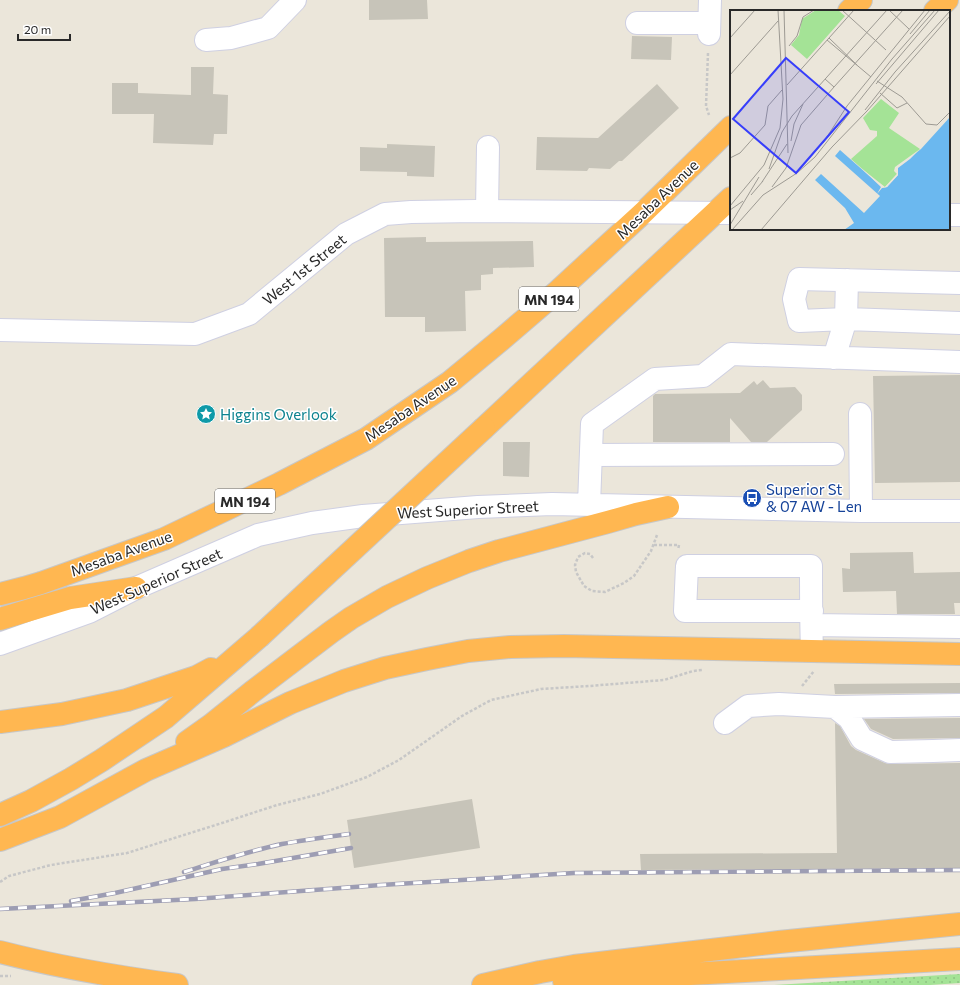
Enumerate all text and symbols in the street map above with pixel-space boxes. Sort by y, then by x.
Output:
inset map [730,10,950,230]
scale bar [18,16,70,42]
text: 20 m [24,22,51,36]
street label: Mesaba Avenue [612,155,702,242]
street label: West 1st Street [258,230,350,308]
road number: MN 194 [519,287,579,311]
street label: Mesaba Avenue [361,371,459,445]
place icon: Higgins Overlook [195,403,217,425]
place label: Higgins Overlook [220,405,337,423]
place label: Superior St & 07 AW - Len [766,480,862,515]
bus stop icon: Superior St & 07 AW - Len [741,487,763,509]
road number: MN 194 [215,489,275,513]
street label: West Superior Street [397,496,539,522]
street label: Mesaba Avenue [68,526,174,580]
street label: West Superior Street [87,544,225,618]

